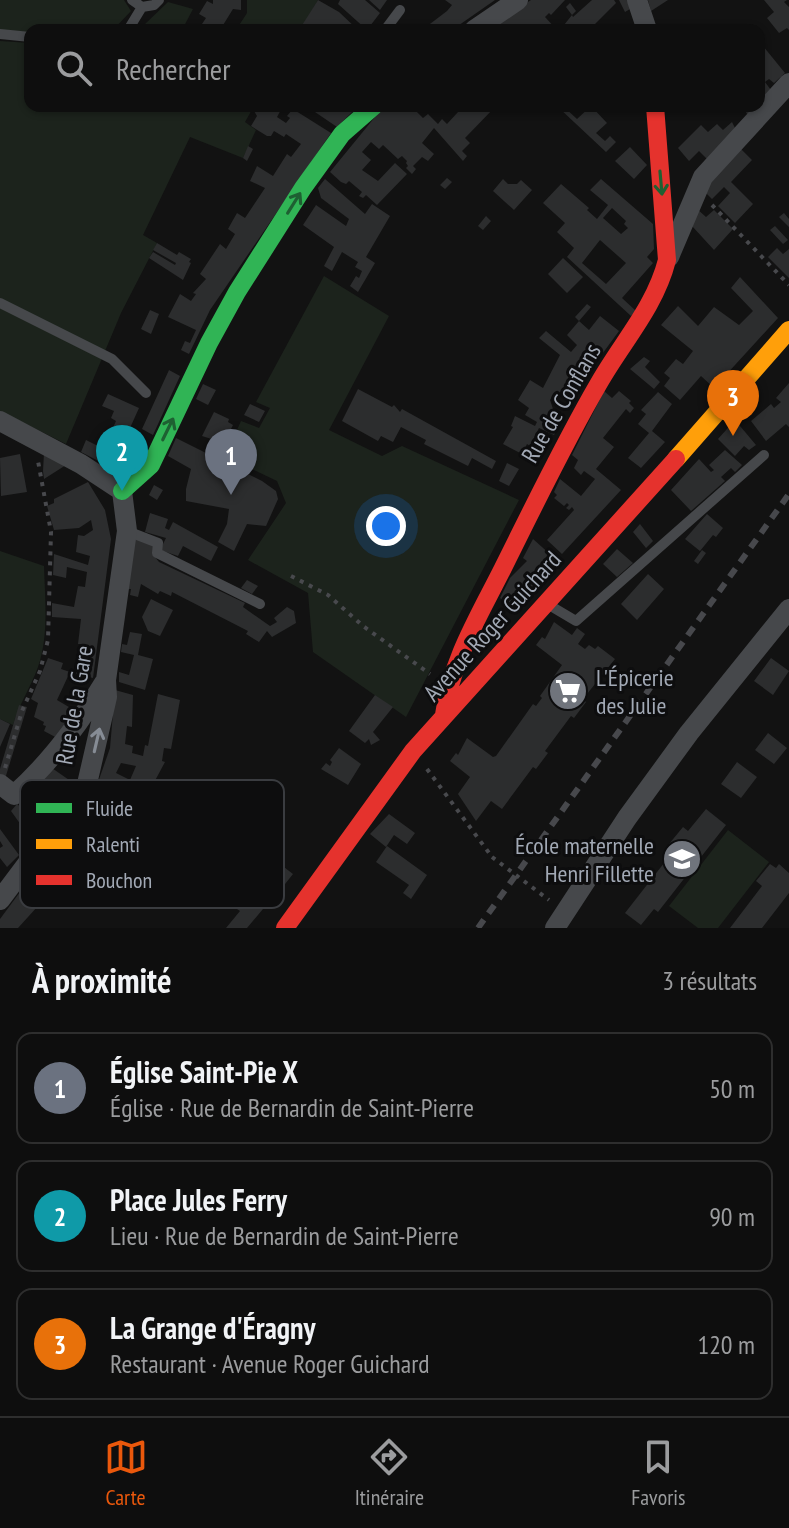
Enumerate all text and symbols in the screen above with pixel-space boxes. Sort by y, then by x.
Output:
search box [24,24,765,112]
icon: search [52,46,96,90]
text: Rechercher [116,49,230,88]
one-way arrow [654,169,669,196]
one-way arrow [286,192,302,215]
street label: Rue de Conflans [514,338,608,468]
pin: 3 [707,370,759,436]
one-way arrow [161,418,176,442]
pin: 2 [96,425,148,491]
pin: 1 [205,429,257,495]
your location [366,506,406,546]
street label: Avenue Roger Guichard [416,544,568,708]
street label: Rue de la Gare [48,643,100,767]
place label: L'Épicerie des Julie [596,662,674,721]
supermarket icon: L'Épicerie des Julie [547,670,589,712]
one-way arrow [90,728,105,753]
legend [20,780,284,908]
text: Fluide [86,794,133,822]
text: Ralenti [86,830,140,858]
place label: École maternelle Henri Fillette [515,830,654,889]
school or university icon: École maternelle Henri Fillette [661,838,703,880]
text: Bouchon [86,866,152,894]
text: À proximité [32,958,172,1002]
text: 3 résultats [662,964,757,997]
text: Église Saint-Pie X [110,1052,298,1091]
text: 1 [54,1072,66,1105]
text: 50 m [709,1072,755,1105]
text: Église · Rue de Bernardin de Saint-Pierre [110,1091,474,1124]
text: Place Jules Ferry [110,1180,287,1219]
text: 2 [54,1200,66,1233]
text: 90 m [709,1200,755,1233]
text: Lieu · Rue de Bernardin de Saint-Pierre [110,1219,459,1252]
text: La Grange d'Éragny [110,1308,316,1347]
text: 3 [54,1328,66,1361]
text: 120 m [697,1328,755,1361]
text: Restaurant · Avenue Roger Guichard [110,1347,430,1380]
tab: Carte [104,1435,148,1511]
tab: Itinéraire [355,1435,424,1511]
tab: Favoris [631,1435,685,1511]

